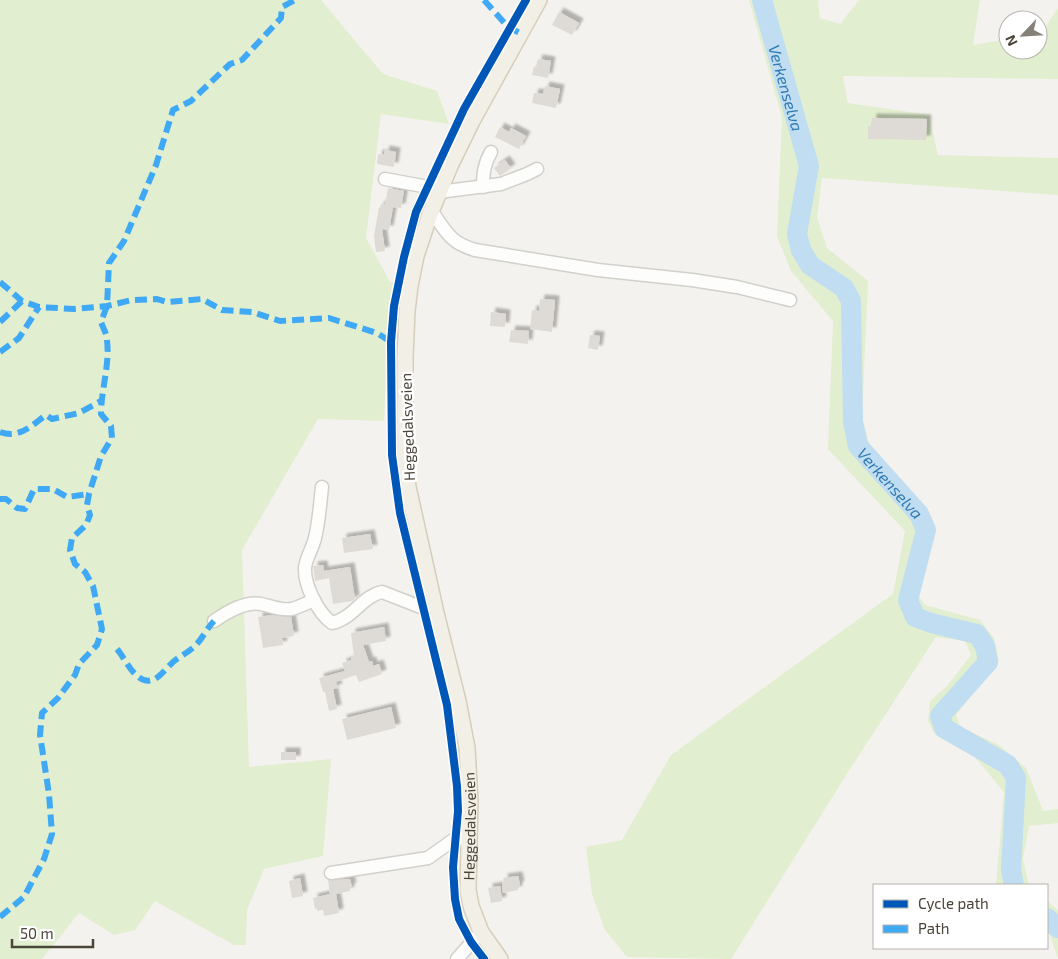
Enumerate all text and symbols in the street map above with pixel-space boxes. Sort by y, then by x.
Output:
north arrow [998,10,1048,60]
text: N [1001,33,1021,49]
water label: Verkenselva [766,42,808,133]
street label: Heggedalsveien [396,373,418,481]
water label: Verkenselva [854,443,928,522]
street label: Heggedalsveien [459,772,479,880]
legend [873,884,1048,949]
text: Cycle path [918,894,989,912]
scale bar [12,916,94,948]
text: Path [918,919,949,937]
text: 50 m [20,924,54,942]

